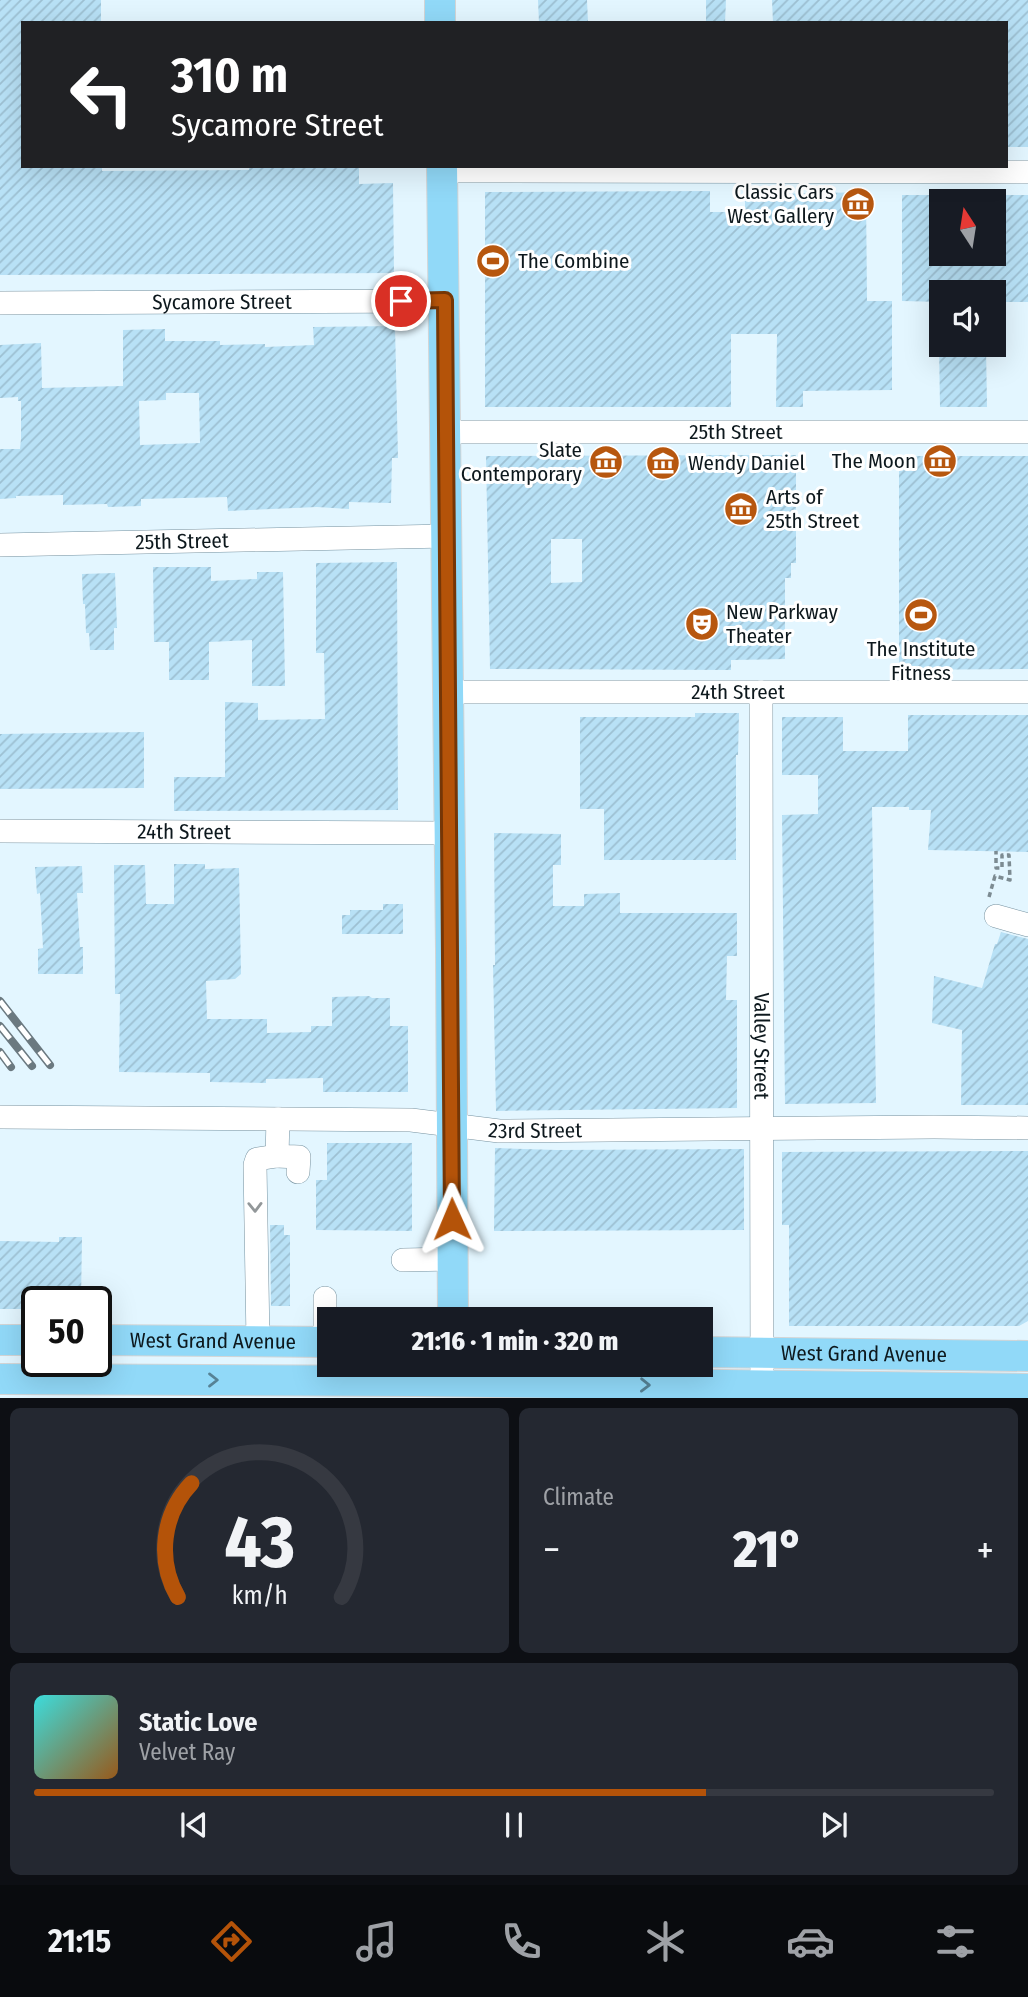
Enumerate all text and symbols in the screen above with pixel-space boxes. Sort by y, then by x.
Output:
text: 310 m [171,46,288,105]
icon: left [56,49,147,140]
text: Sycamore Street [171,106,383,144]
place label: Classic Cars West Gallery [727,179,835,229]
museum icon: Classic Cars West Gallery [839,185,877,223]
north arrow [929,189,1006,266]
map controls [929,189,1006,357]
sports icon: The Combine [474,242,512,280]
place label: The Combine [518,248,629,274]
pin [371,271,431,331]
button: sound [929,280,1006,357]
icon: arrive [382,282,420,320]
street label: Sycamore Street [152,289,292,315]
street label: 25th Street [689,419,783,445]
place label: Slate Contemporary [461,437,583,487]
museum icon: The Moon [921,442,959,480]
museum icon: Slate Contemporary [587,443,625,481]
museum icon: Wendy Daniel [644,444,682,482]
place label: The Moon [832,448,916,474]
place label: Wendy Daniel [688,450,806,476]
place label: Arts of 25th Street [766,484,859,534]
museum icon: Arts of 25th Street [722,490,760,528]
street label: 25th Street [135,527,229,555]
sports icon: The Institute Fitness [902,596,940,634]
place label: New Parkway Theater [726,599,839,649]
theatre icon: New Parkway Theater [683,605,721,643]
place label: The Institute Fitness [867,636,975,686]
street label: 24th Street [691,679,785,705]
street label: 24th Street [137,819,231,845]
street label: Valley Street [748,992,775,1100]
street label: 23rd Street [487,1117,582,1144]
position arrow [415,1182,489,1256]
one-way arrow [248,1201,263,1212]
speed limit sign: 50 [21,1286,112,1377]
text: 21:16 · 1 min · 320 m [412,1326,618,1357]
street label: West Grand Avenue [130,1327,296,1355]
street label: West Grand Avenue [781,1340,947,1368]
one-way arrow [208,1372,219,1388]
one-way arrow [640,1377,650,1393]
text: Climate [543,1483,614,1511]
text: 43 [224,1499,295,1586]
text: 21° [733,1518,804,1581]
text: − [543,1527,560,1573]
text: + [977,1527,994,1573]
text: km/h [232,1580,287,1610]
text: Static Love [139,1707,257,1738]
text: Velvet Ray [139,1738,235,1766]
icon: previous [175,1806,213,1844]
icon: pause [495,1806,533,1844]
icon: next [815,1806,853,1844]
icon: directions [207,1917,256,1966]
icon: music [352,1917,401,1966]
icon: phone [497,1917,546,1966]
icon: climate [641,1917,690,1966]
icon: car [786,1917,835,1966]
icon: filters [931,1917,980,1966]
text: 21:15 [48,1922,111,1960]

